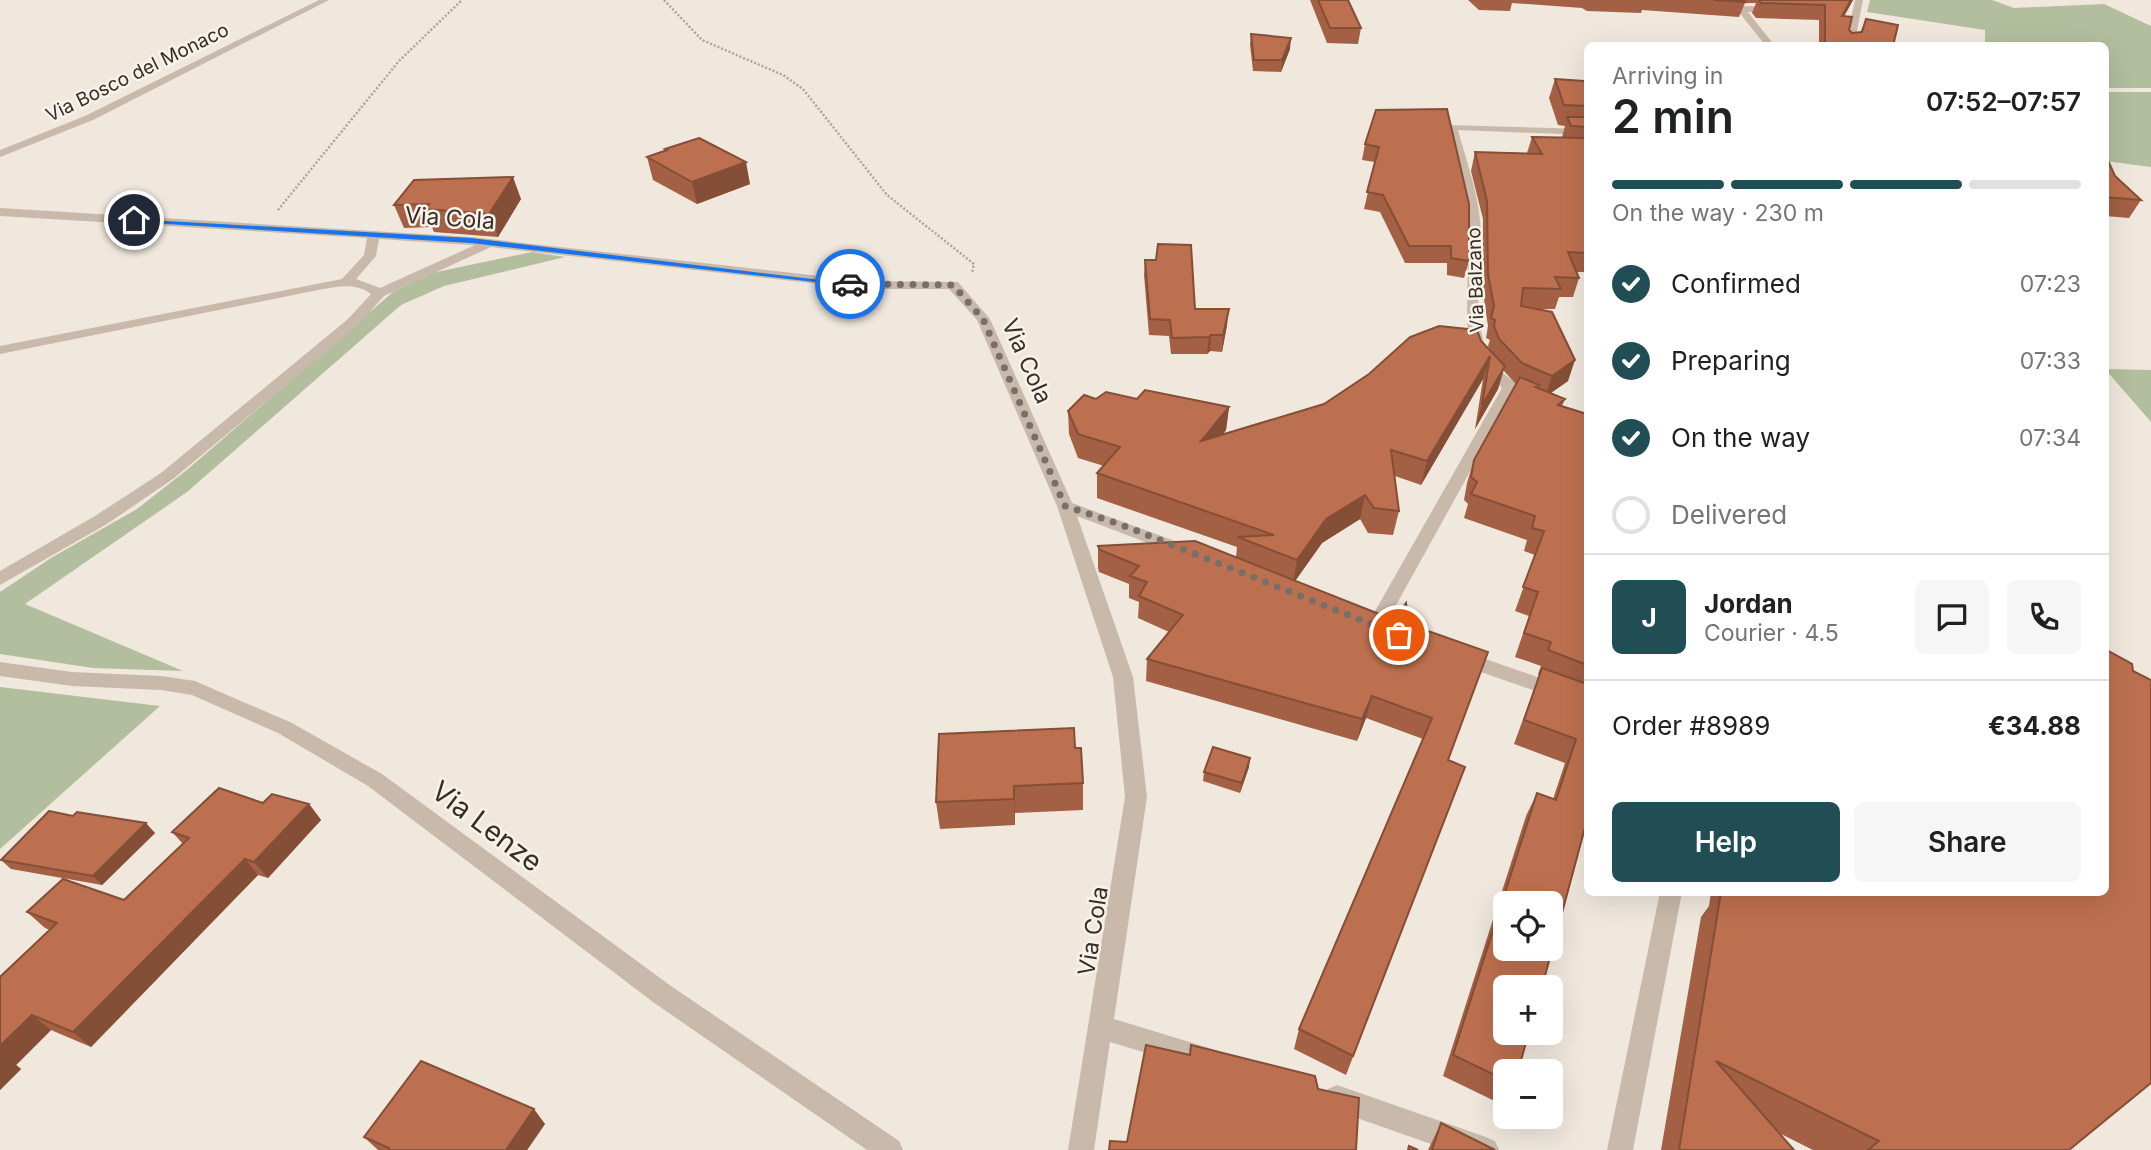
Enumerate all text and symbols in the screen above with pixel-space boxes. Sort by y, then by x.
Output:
street label: Via Bosco del Monaco [42,18,232,127]
text: Arriving in [1612,62,1723,90]
text: 07:52–07:57 [1926,86,2081,117]
text: 2 min [1612,88,1734,144]
pin [104,190,164,250]
text: On the way · 230 m [1612,199,1824,227]
icon: home [115,201,153,239]
street label: Via Cola [404,201,496,235]
street label: Via Balzano [1462,227,1489,333]
courier [815,249,885,319]
icon: car [831,265,869,303]
icon: check [1612,265,1650,303]
text: Confirmed [1671,268,1801,299]
text: 07:23 [2020,270,2081,298]
street label: Via Cola [996,314,1058,408]
icon: check [1612,342,1650,380]
text: Preparing [1671,345,1791,376]
text: 07:33 [2020,347,2081,375]
icon: check [1612,419,1650,457]
text: On the way [1671,422,1810,453]
text: 07:34 [2019,424,2081,452]
text: Delivered [1671,499,1787,530]
button: chat [1915,580,1989,654]
button: phone [2007,580,2081,654]
text: Jordan [1704,588,1793,619]
text: J [1641,602,1657,633]
pin [1369,605,1429,665]
icon: bag [1380,616,1418,654]
text: Courier · 4.5 [1704,619,1839,647]
text: Order #8989 [1612,710,1770,741]
text: €34.88 [1988,710,2081,741]
street label: Via Lenze [425,773,549,879]
button: Help [1612,802,1840,882]
button: Share [1854,802,2081,882]
street label: Via Cola [1072,884,1114,978]
map controls [1493,891,1563,1129]
button: locate [1493,891,1563,961]
button: + [1493,975,1563,1045]
button: − [1493,1059,1563,1129]

